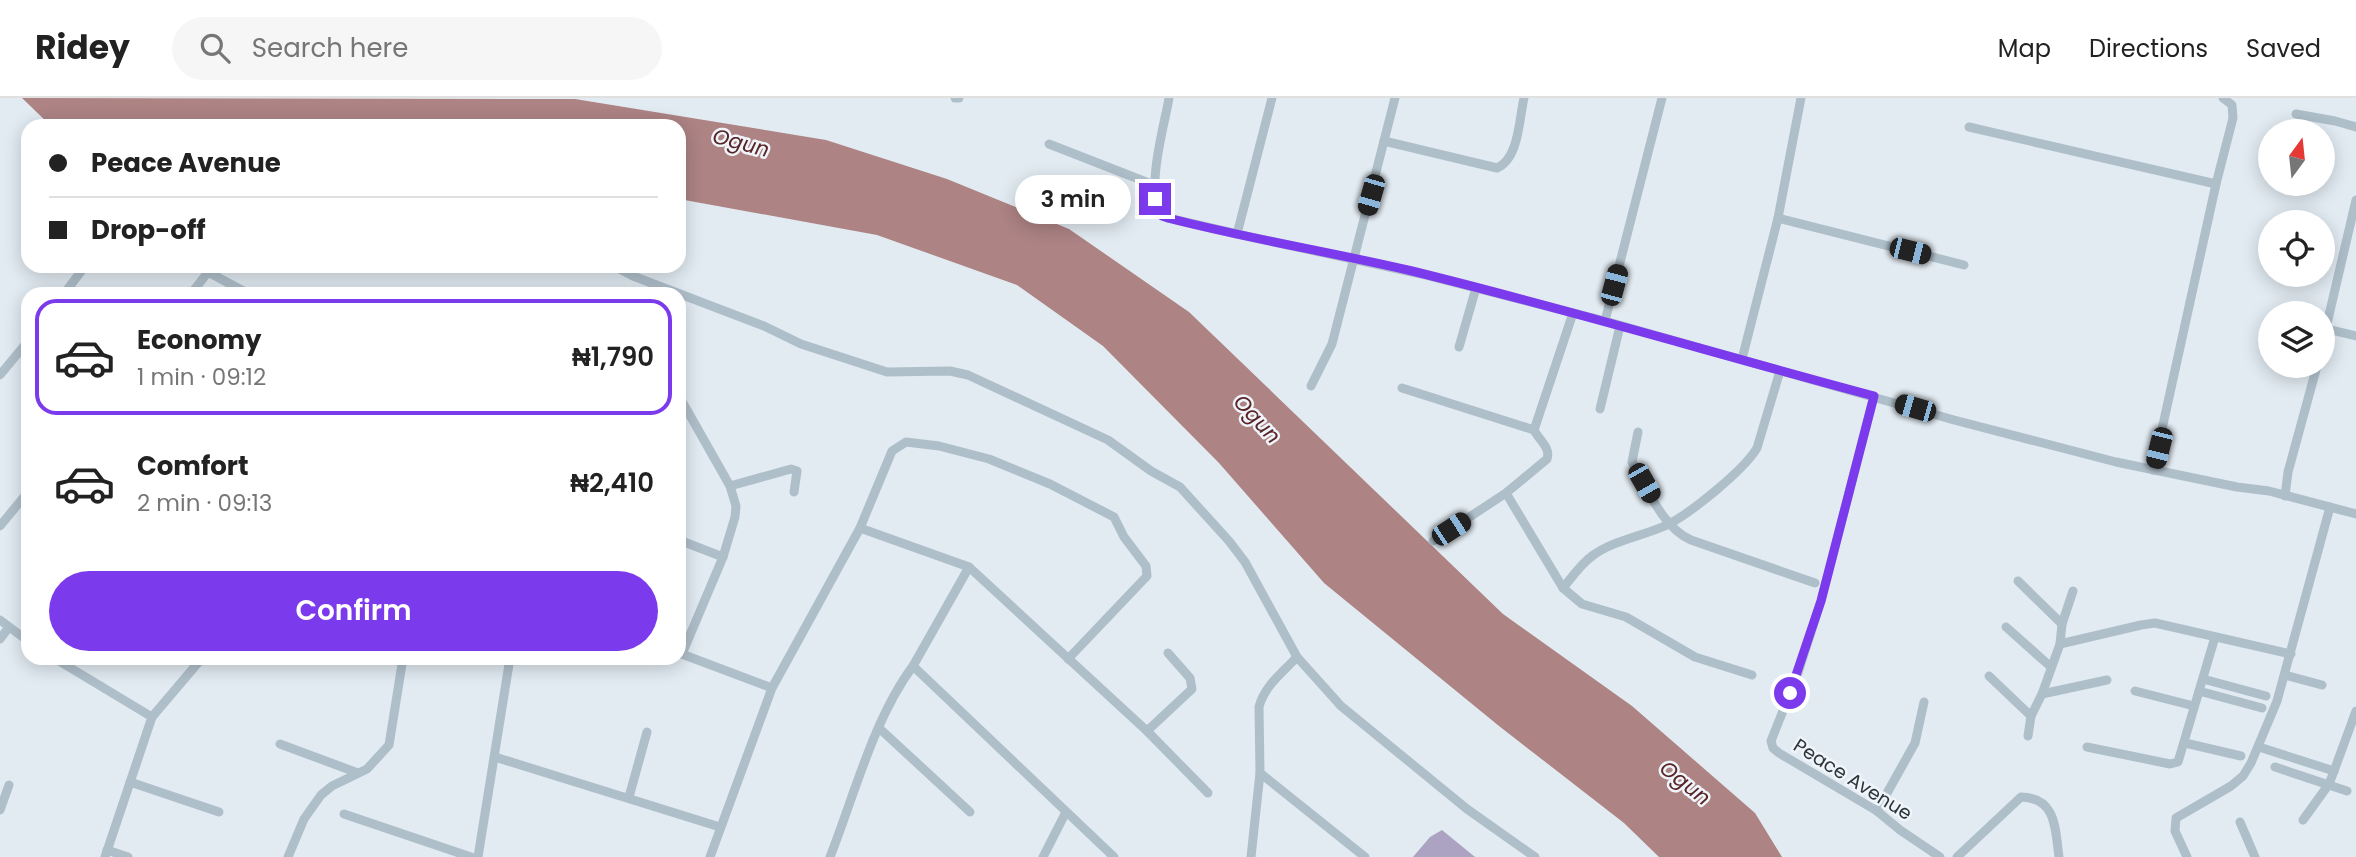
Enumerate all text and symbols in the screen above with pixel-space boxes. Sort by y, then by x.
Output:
search box [172,17,662,80]
text: Ridey [35,24,130,71]
icon: search [196,29,234,67]
text: Search here [252,30,408,66]
text: Map [1998,32,2051,65]
text: Directions [2089,32,2208,65]
text: Saved [2246,32,2321,65]
north arrow [2258,119,2334,196]
map controls [2258,119,2335,378]
water label: Ogun [710,121,773,164]
text: Peace Avenue [91,145,281,181]
car [1356,172,1387,218]
callout: 3 min [1015,174,1130,224]
text: 3 min [1041,183,1105,215]
route end [1139,183,1171,215]
button: locate [2258,210,2335,287]
text: Drop-off [91,212,206,248]
car [1888,236,1933,266]
car [1599,262,1630,308]
button: layers [2258,301,2335,378]
text: Economy [137,322,261,358]
icon: car [53,326,116,389]
text: ₦1,790 [572,339,654,375]
text: 1 min · 09:12 [137,361,266,393]
water label: Ogun [1227,388,1288,450]
car [1892,392,1939,424]
car [2144,425,2175,471]
text: Comfort [137,448,249,484]
icon: car [53,452,116,515]
car [1625,460,1664,506]
text: ₦2,410 [570,465,654,501]
text: 2 min · 09:13 [137,487,272,519]
car [1428,509,1475,549]
button: Confirm [49,571,658,651]
route start [1774,677,1806,709]
street label: Peace Avenue [1788,732,1917,827]
water label: Ogun [1654,753,1717,812]

